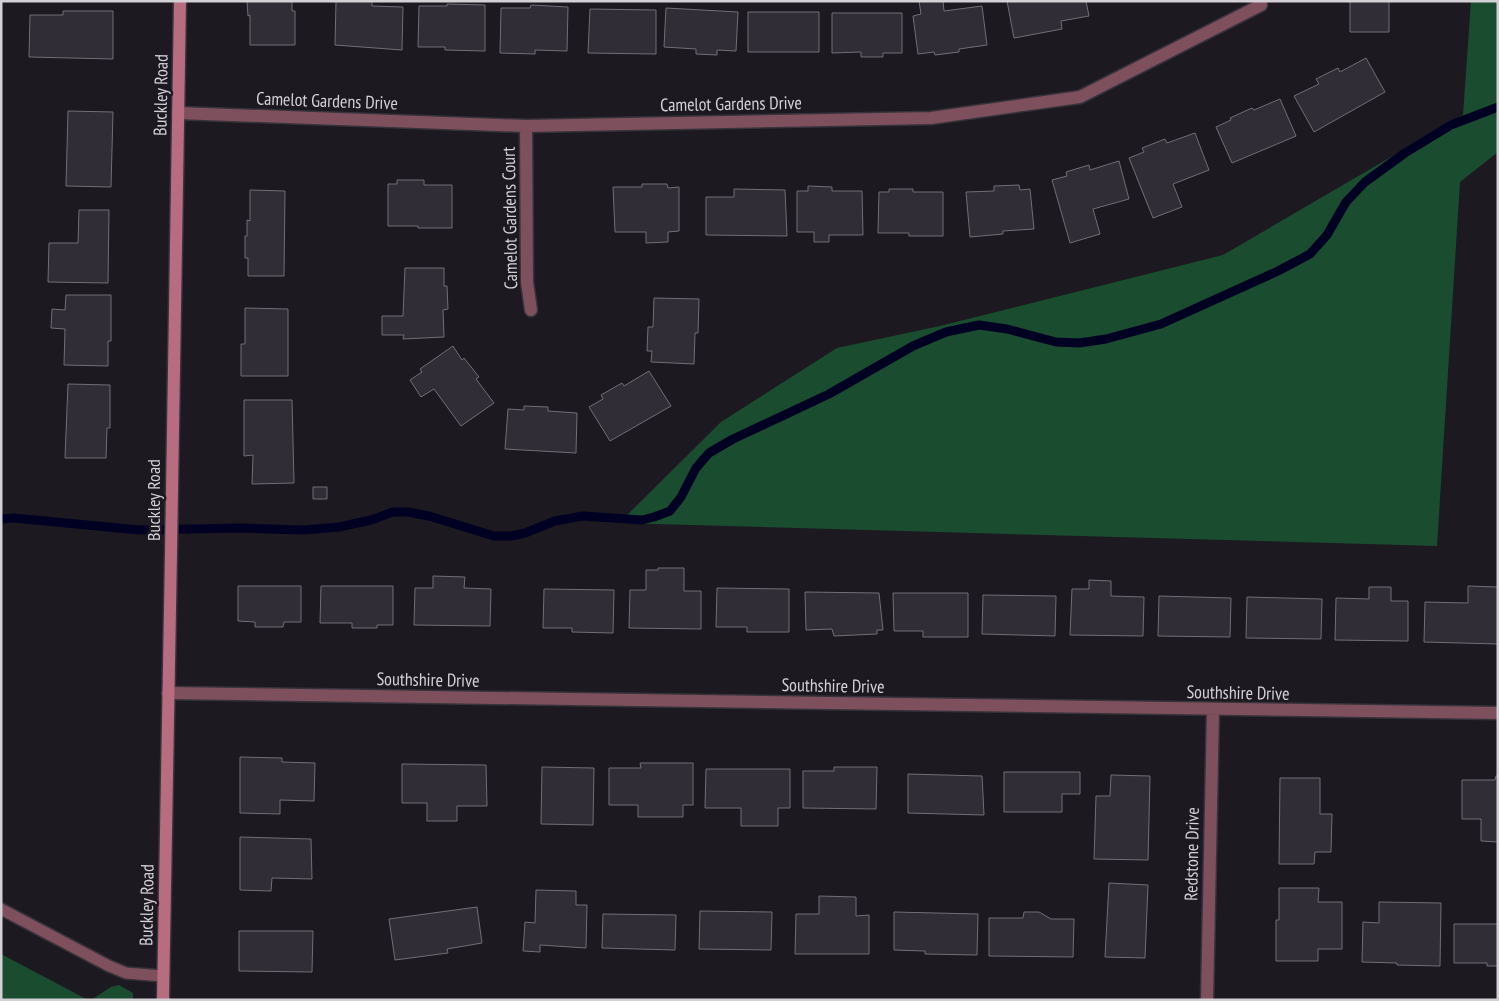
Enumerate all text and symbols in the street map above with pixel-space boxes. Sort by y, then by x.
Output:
street label: Buckley Road [148,54,173,136]
street label: Camelot Gardens Drive [256,87,398,114]
street label: Camelot Gardens Drive [660,91,802,116]
street label: Camelot Gardens Court [497,146,522,290]
street label: Buckley Road [142,459,165,541]
street label: Southshire Drive [376,667,480,692]
street label: Southshire Drive [781,673,885,698]
street label: Southshire Drive [1186,680,1290,705]
street label: Redstone Drive [1179,807,1204,901]
street label: Buckley Road [134,864,159,946]

